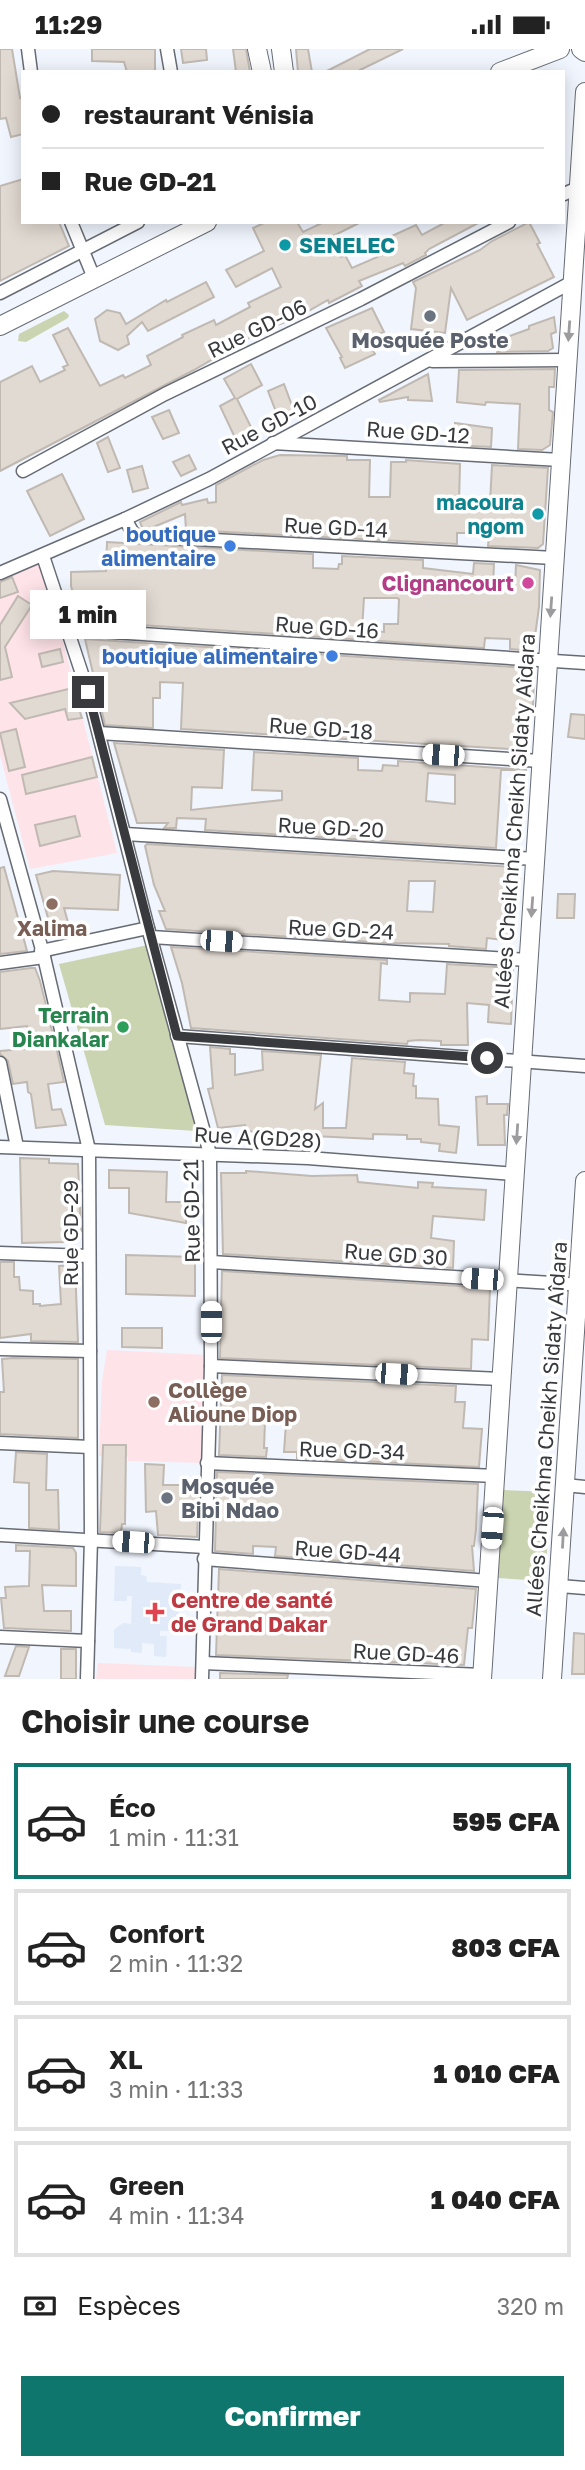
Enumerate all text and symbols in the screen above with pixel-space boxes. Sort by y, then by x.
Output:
text: 11:29 [35,9,102,40]
text: restaurant Vénisia [84,99,314,130]
text: Rue GD-21 [84,166,216,197]
place label: SENELEC [299,232,395,258]
marker: SENELEC [277,237,293,253]
street label: Rue GD-06 [203,293,311,363]
marker: Mosquée Poste [422,308,438,324]
one-way arrow [563,320,574,342]
place label: Mosquée Poste [351,327,509,353]
street label: Rue GD-10 [217,388,321,460]
street label: Rue GD-12 [365,415,471,449]
place label: macoura ngom [436,489,524,539]
marker: macoura ngom [530,506,546,522]
street label: Rue GD-14 [283,511,389,543]
place label: boutique alimentaire [101,521,216,571]
marker: boutique alimentaire [222,538,238,554]
place label: Clignancourt [382,570,514,596]
marker: Clignancourt [520,575,536,591]
callout: 1 min [30,591,146,639]
one-way arrow [545,596,556,618]
text: 1 min [59,600,117,628]
street label: Rue GD-16 [274,610,380,644]
street label: Allées Cheikhna Cheikh Sidaty Aîdara [488,632,540,1010]
place label: boutiqiue alimentaire [102,643,318,669]
marker: boutiqiue alimentaire [324,648,340,664]
route end [72,676,104,708]
street label: Rue GD-18 [268,711,374,745]
car [422,743,465,767]
street label: Rue GD-20 [277,811,385,843]
marker: Xalima [44,896,60,912]
one-way arrow [526,896,537,918]
street label: Rue GD-24 [287,913,395,945]
place label: Xalima [17,915,87,941]
car [200,929,243,953]
place label: Terrain Diankalar [12,1002,109,1052]
marker: Terrain Diankalar [115,1019,131,1035]
route start [471,1042,503,1074]
street label: Rue A(GD28) [193,1121,323,1153]
one-way arrow [511,1123,522,1145]
street label: Rue GD-21 [177,1159,205,1263]
street label: Rue GD-29 [57,1180,83,1286]
street label: Rue GD 30 [343,1237,449,1271]
street label: Allées Cheikhna Cheikh Sidaty Aîdara [520,1240,572,1618]
car [461,1267,504,1291]
car [201,1301,222,1343]
car [375,1362,418,1386]
place label: Collège Alioune Diop [168,1377,297,1427]
marker: Collège Alioune Diop [146,1394,162,1410]
street label: Rue GD-34 [298,1435,406,1465]
place label: Mosquée Bibi Ndao [181,1473,279,1523]
marker: Mosquée Bibi Ndao [159,1490,175,1506]
car [481,1506,504,1550]
one-way arrow [557,1526,568,1548]
car [112,1530,155,1554]
street label: Rue GD-44 [294,1534,402,1568]
place label: Centre de santé de Grand Dakar [171,1587,333,1637]
marker: Centre de santé de Grand Dakar [145,1602,165,1622]
street label: Rue GD-46 [352,1637,460,1669]
text: Choisir une course [21,1702,309,1740]
icon: car [25,1790,88,1853]
text: Éco [109,1792,156,1823]
text: 595 CFA [452,1806,560,1837]
text: 1 min · 11:31 [109,1823,239,1851]
icon: car [25,1916,88,1979]
text: Confort [109,1918,205,1949]
text: 803 CFA [451,1932,560,1963]
text: 2 min · 11:32 [109,1949,243,1977]
icon: car [25,2042,88,2105]
text: XL [109,2044,143,2075]
text: 1 010 CFA [434,2058,560,2089]
text: 3 min · 11:33 [109,2075,243,2103]
icon: car [25,2168,88,2231]
text: Green [109,2170,184,2201]
text: 1 040 CFA [431,2184,560,2215]
text: 4 min · 11:34 [109,2201,245,2229]
icon: cash [21,2287,59,2325]
text: Espèces [77,2290,181,2321]
text: 320 m [497,2292,564,2320]
button: Confirmer [21,2376,564,2456]

